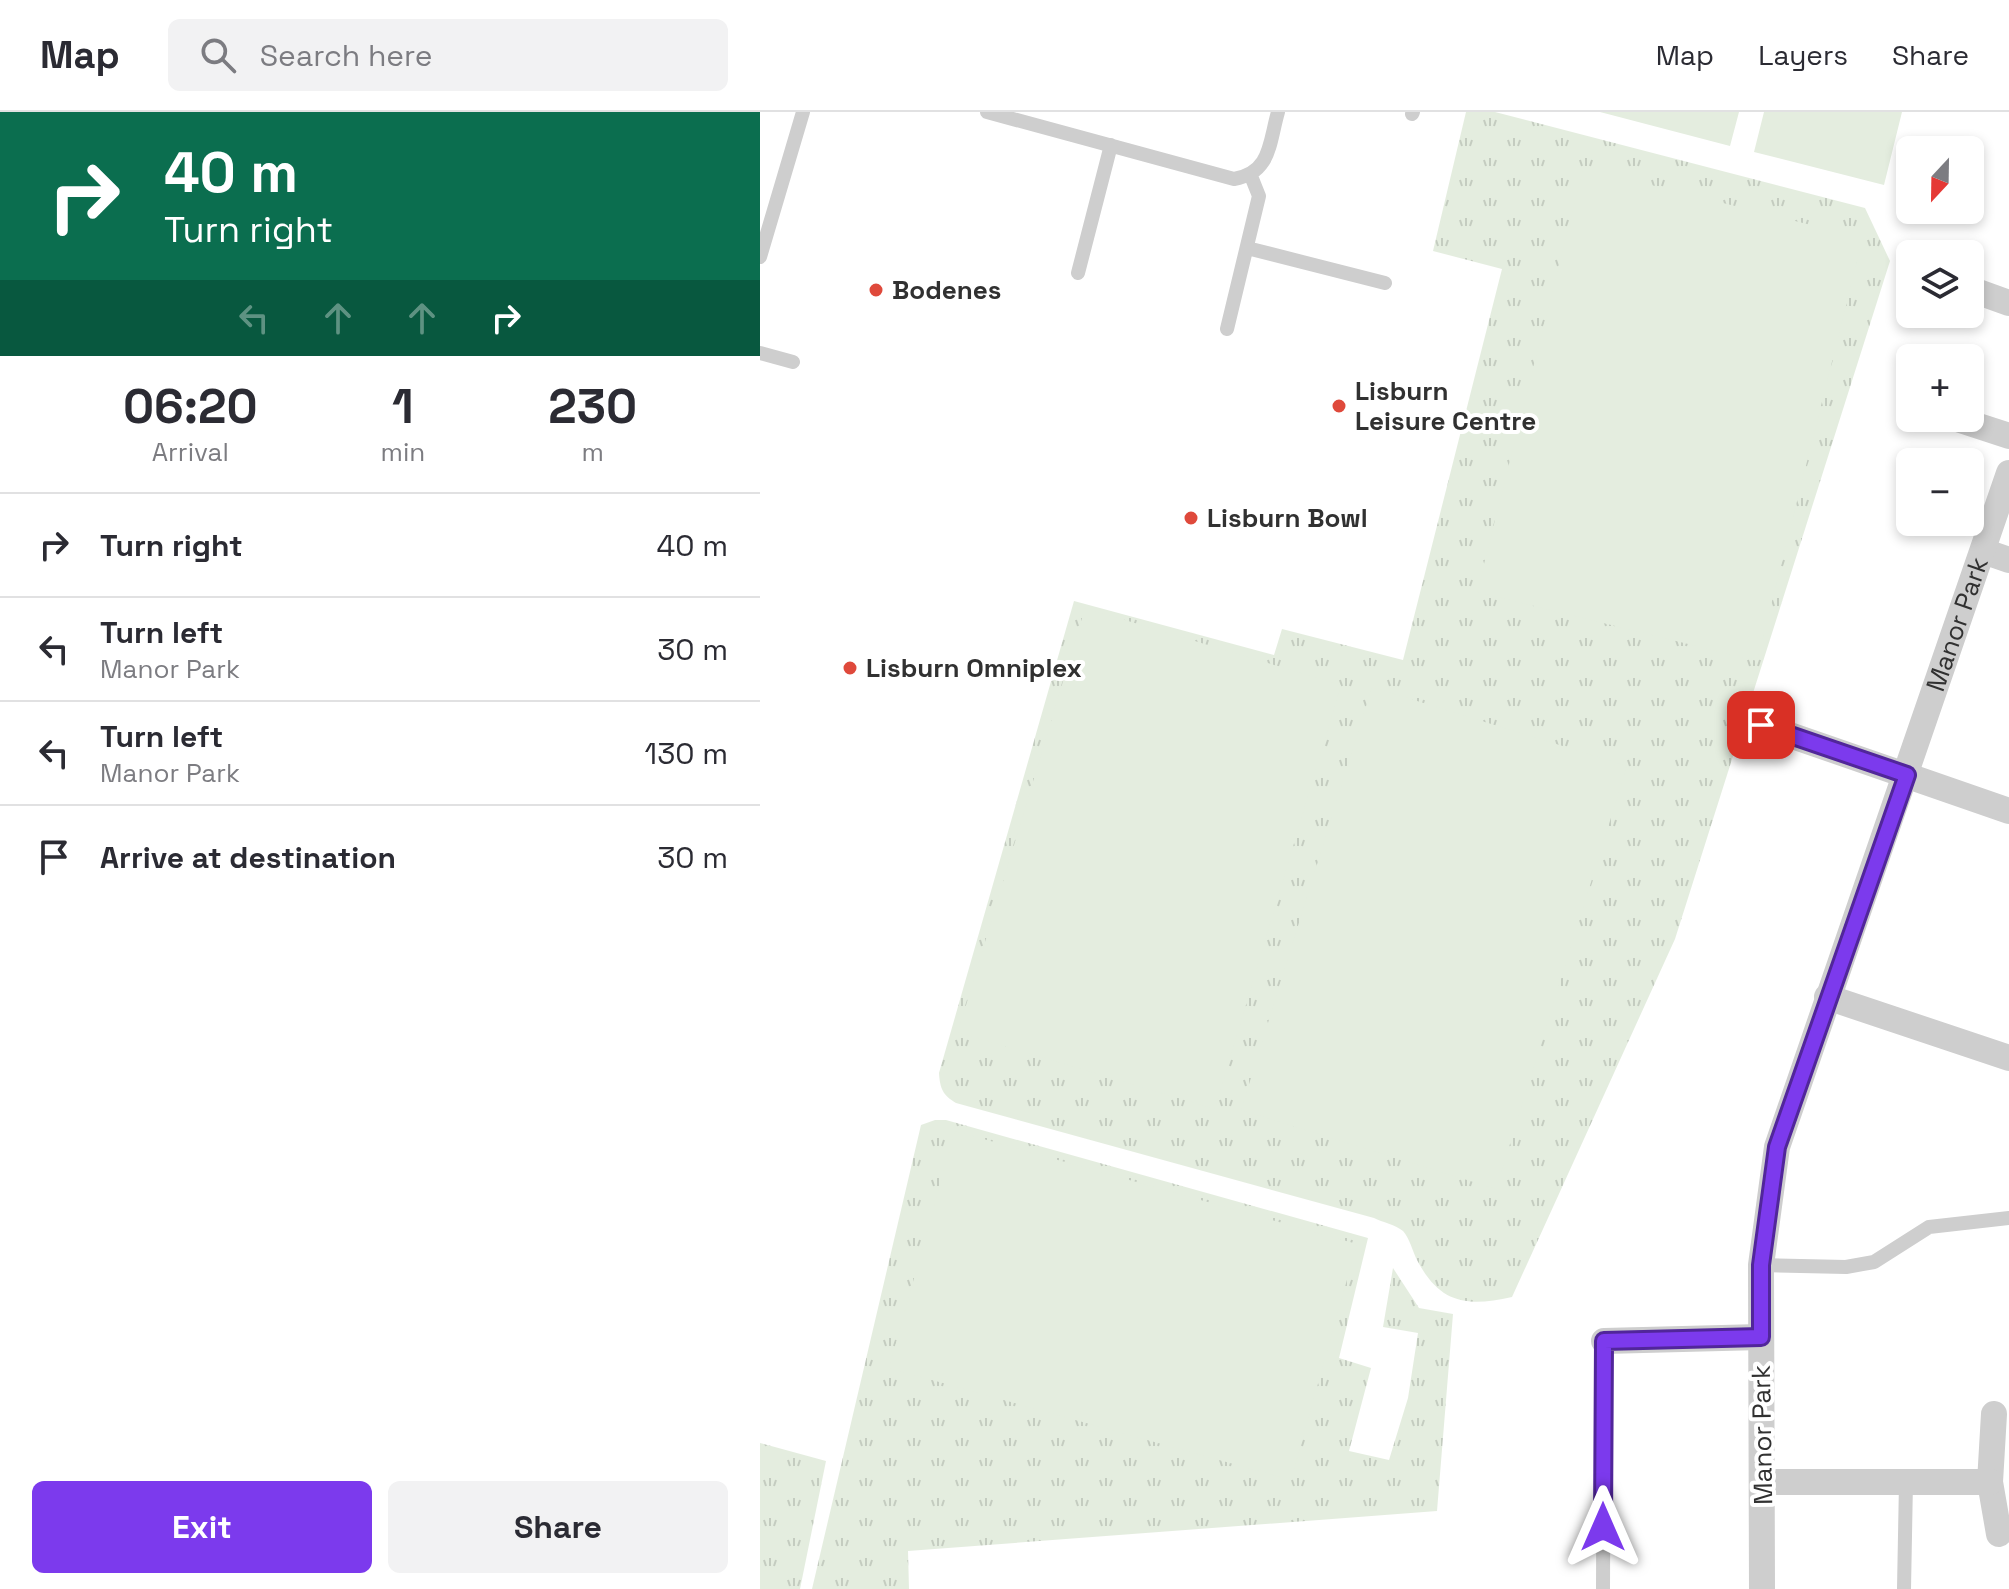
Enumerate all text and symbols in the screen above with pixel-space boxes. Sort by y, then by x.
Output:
search box [168,19,728,91]
text: Map [40,31,120,79]
icon: search [196,33,240,77]
text: Search here [260,36,433,75]
text: Map [1656,37,1714,73]
text: Layers [1758,37,1848,73]
text: Share [1892,37,1969,73]
north arrow [1896,136,1984,224]
map controls [1896,136,1984,536]
text: 40 m [164,137,298,208]
icon: right [32,144,136,248]
text: Turn right [164,207,333,253]
button: layers [1896,240,1984,328]
place label: Bodenes [892,273,1001,307]
marker: Bodenes [867,281,885,299]
icon: left [232,296,276,340]
icon: ahead [316,296,360,340]
icon: ahead [400,296,444,340]
icon: right [484,296,528,340]
button: + [1896,344,1984,432]
place label: Lisburn Leisure Centre [1355,374,1536,438]
text: 06:20 [123,376,258,437]
text: 1 [392,376,414,437]
text: 230 [548,376,637,437]
marker: Lisburn Leisure Centre [1330,397,1348,415]
text: Arrival [152,435,229,469]
text: min [381,435,425,469]
text: m [581,435,604,469]
button: − [1896,448,1984,536]
place label: Lisburn Bowl [1207,501,1368,535]
marker: Lisburn Bowl [1182,509,1200,527]
icon: right [32,523,76,567]
text: Turn right [100,526,243,565]
text: 40 m [657,526,728,565]
street label: Manor Park [1918,552,1996,696]
text: Turn left [100,613,223,652]
icon: left [32,627,76,671]
text: 30 m [657,630,728,669]
place label: Lisburn Omniplex [866,651,1082,685]
text: Manor Park [100,652,240,686]
marker: Lisburn Omniplex [841,659,859,677]
pin [1727,691,1795,759]
icon: arrive [1739,703,1783,747]
text: Turn left [100,717,223,756]
icon: left [32,731,76,775]
text: 130 m [645,734,728,773]
text: Manor Park [100,756,240,790]
icon: arrive [32,835,76,879]
text: Arrive at destination [100,838,396,877]
text: 30 m [657,838,728,877]
street label: Manor Park [1744,1365,1780,1505]
button: Exit [32,1481,372,1573]
button: Share [388,1481,728,1573]
position arrow [1561,1485,1645,1569]

